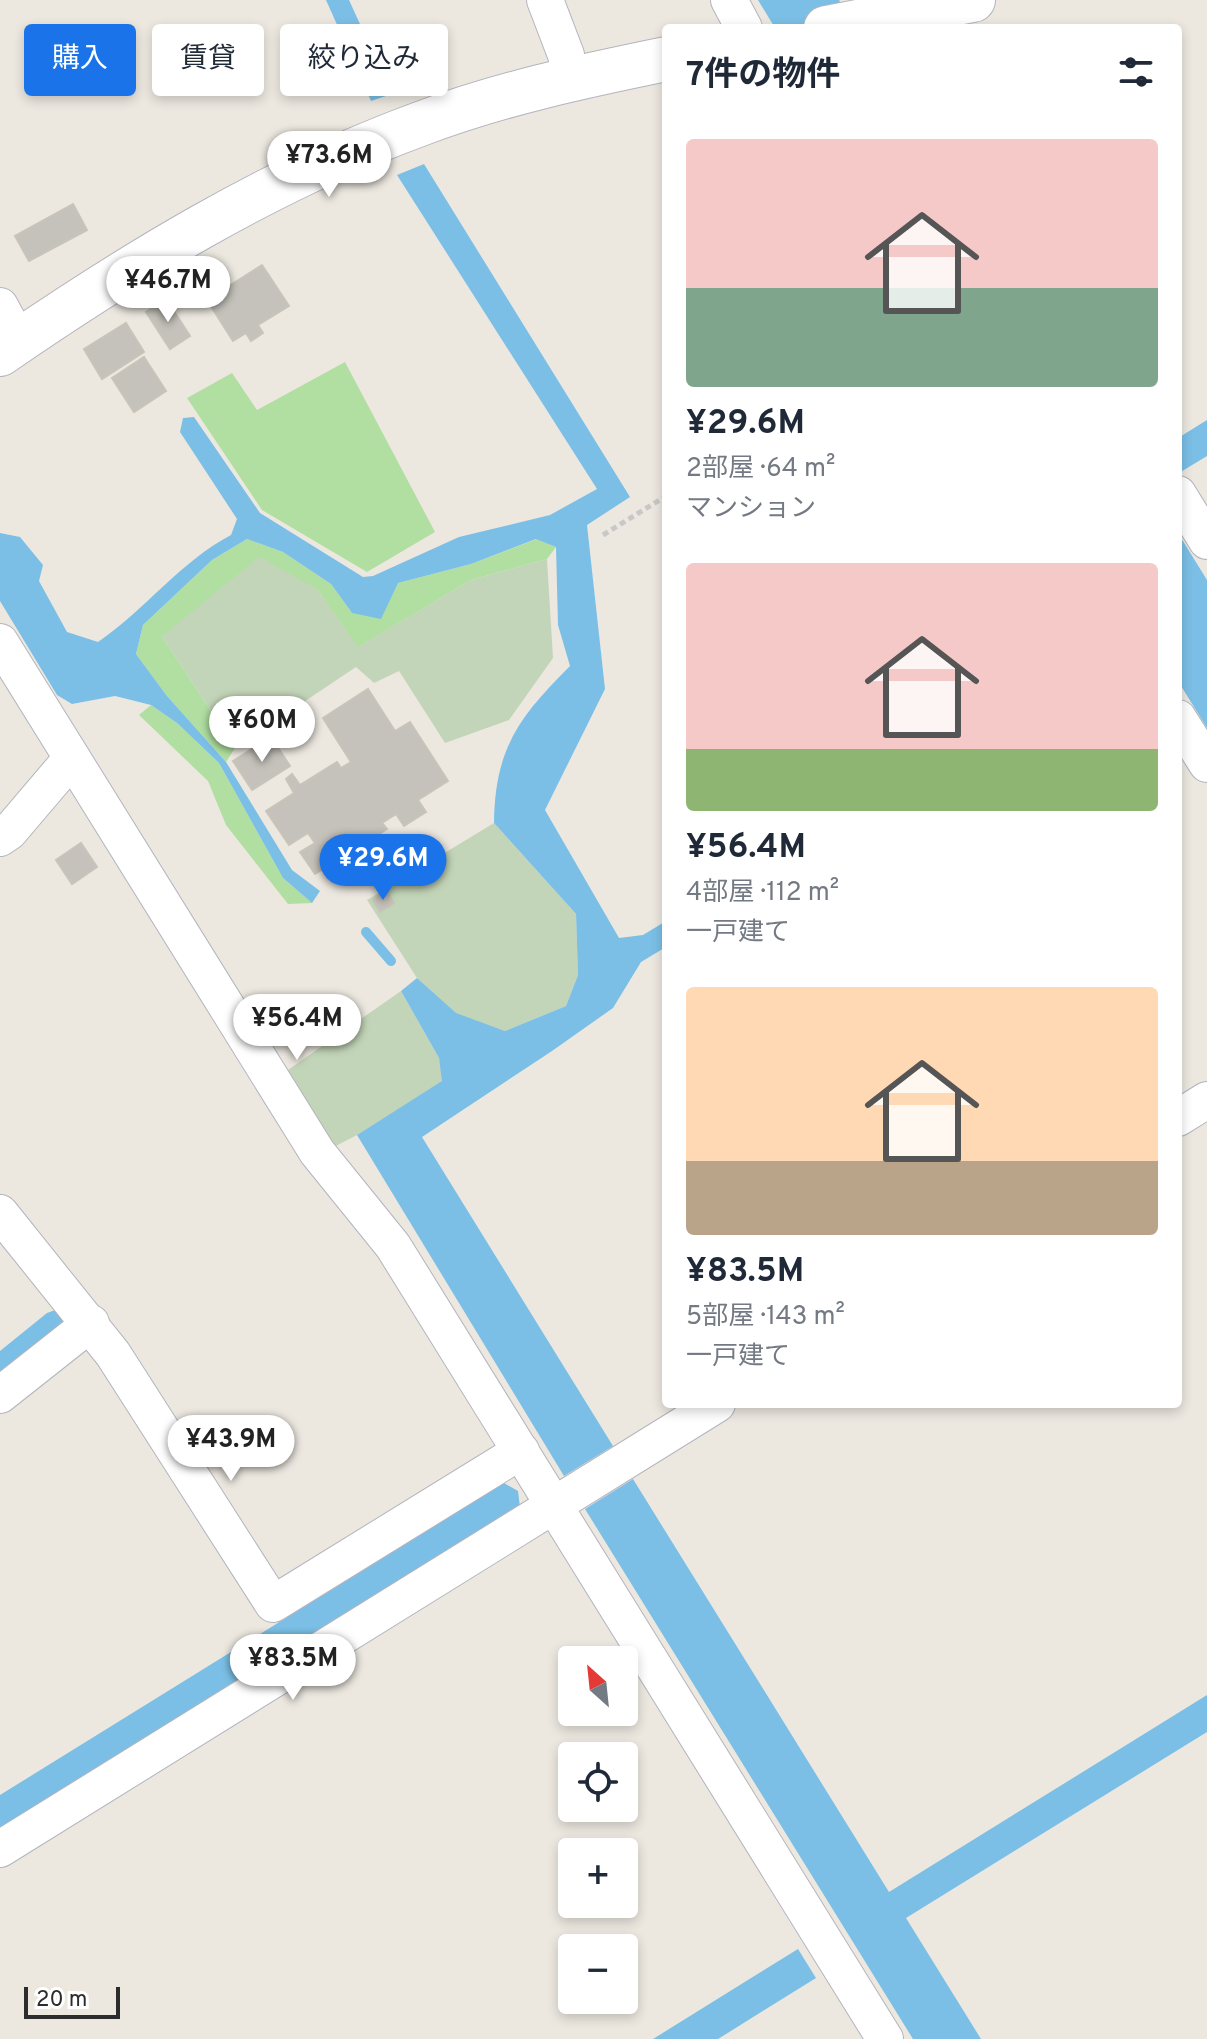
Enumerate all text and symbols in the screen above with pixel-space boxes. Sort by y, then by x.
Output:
chip: 購入 [24,24,136,96]
chip: 賃貸 [152,24,264,96]
chip: 絞り込み [280,24,448,96]
icon: filters [1114,50,1158,94]
text: 7件の物件 [686,55,840,98]
pin: ¥73.6M [264,131,394,199]
text: ¥73.6M [285,140,373,173]
icon: home [850,191,994,335]
pin: ¥46.7M [103,256,233,324]
text: ¥46.7M [124,265,212,298]
text: ¥29.6M [686,403,805,446]
text: 2部屋 · 64 m² [686,453,835,486]
text: マンション [686,493,816,526]
icon: home [850,615,994,759]
pin: ¥60M [215,696,309,764]
text: ¥60M [227,705,297,738]
text: ¥56.4M [686,827,806,870]
pin: ¥29.6M [318,834,448,902]
text: ¥29.6M [337,843,429,876]
text: 4部屋 · 112 m² [686,877,839,910]
text: 一戸建て [686,917,790,950]
pin: ¥56.4M [232,994,362,1062]
text: ¥56.4M [251,1003,343,1036]
icon: home [850,1039,994,1183]
text: ¥83.5M [686,1251,804,1294]
text: 5部屋 · 143 m² [686,1301,845,1334]
text: 一戸建て [686,1341,790,1374]
pin: ¥43.9M [166,1415,296,1483]
text: ¥43.9M [186,1424,276,1457]
pin: ¥83.5M [228,1634,358,1702]
text: ¥83.5M [248,1643,338,1676]
north arrow [558,1646,638,1726]
map controls [558,1646,638,2014]
button: locate [558,1742,638,1822]
button: + [558,1838,638,1918]
button: − [558,1934,638,2014]
scale bar [24,1983,120,2019]
text: 20 m [36,1987,87,2014]

